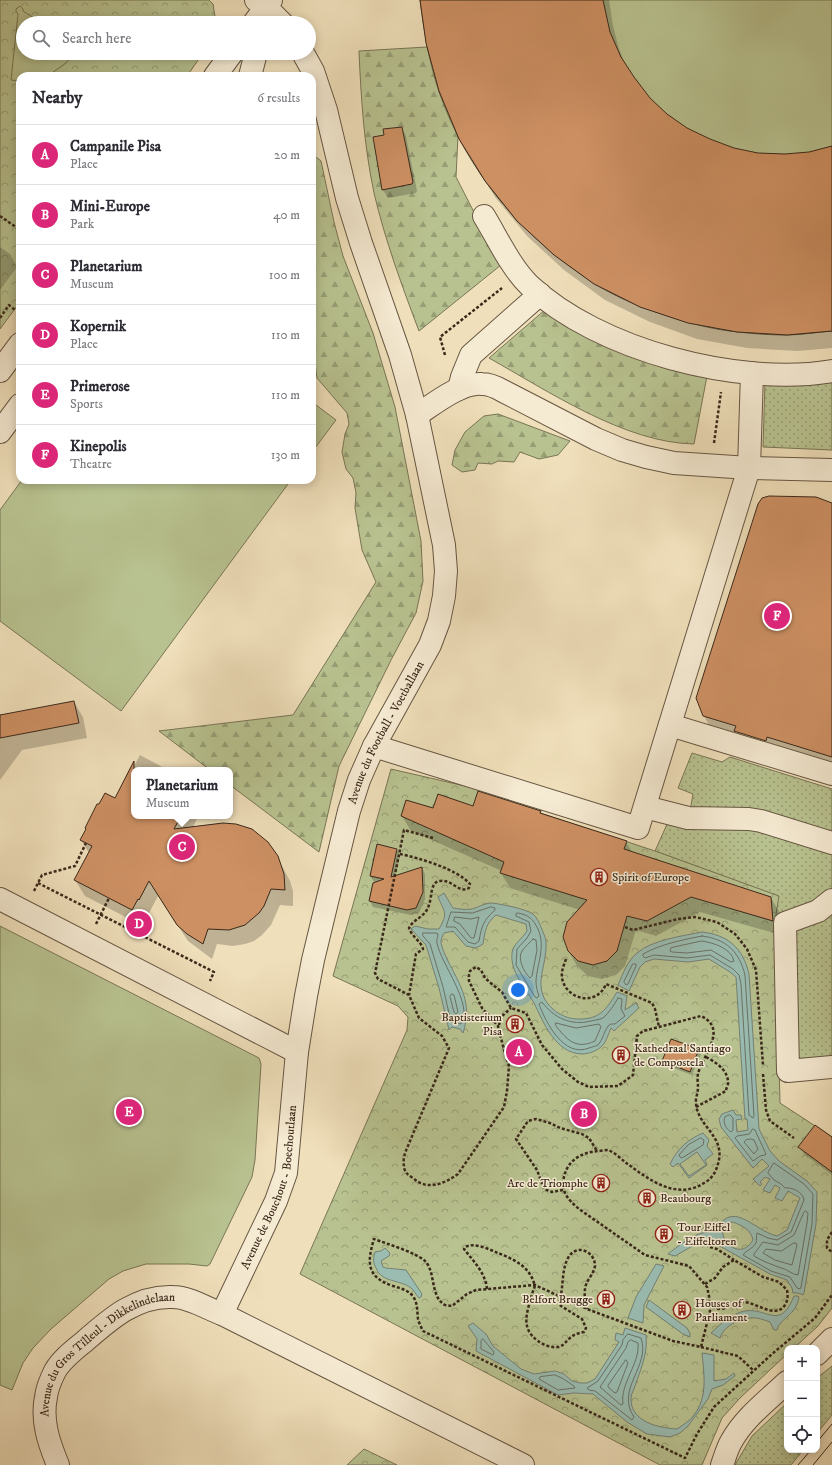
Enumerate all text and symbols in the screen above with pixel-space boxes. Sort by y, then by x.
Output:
search box [16,16,316,60]
icon: search [30,27,52,49]
text: Search here [62,29,131,48]
text: Nearby [32,87,82,109]
text: 6 results [257,90,300,106]
text: Campanile Pisa [70,137,161,156]
text: A [41,147,49,163]
text: 20 m [274,147,300,163]
text: Place [70,156,98,172]
text: Mini-Europe [70,197,150,216]
text: B [41,207,49,223]
text: 40 m [273,207,300,223]
text: Park [70,216,94,232]
text: Planetarium [70,257,143,276]
text: C [41,267,49,283]
text: 100 m [269,267,300,283]
text: Museum [70,276,114,292]
text: Kopernik [70,317,126,336]
text: D [40,327,50,343]
text: 110 m [271,327,300,343]
text: Place [70,336,98,352]
text: Primerose [70,377,130,396]
text: E [40,387,50,403]
text: 110 m [271,387,300,403]
text: Sports [70,396,103,412]
text: Kinepolis [70,437,127,456]
text: F [41,447,49,463]
text: 130 m [271,447,300,463]
text: Theatre [70,456,112,472]
pin: F [764,601,790,631]
street label: Avenue du Football - Voetballaan [344,658,428,806]
popup [131,767,233,819]
text: Planetarium [146,776,218,795]
text: Museum [146,795,189,811]
pin: C [169,832,195,862]
building icon: Spirit of Europe [589,867,609,887]
place label: Spirit of Europe [612,870,689,885]
pin: D [126,909,152,939]
your location [508,980,528,1000]
place label: Baptisterium Pisa [441,1010,503,1039]
building icon: Baptisterium Pisa [505,1014,525,1034]
pin: A [506,1037,532,1067]
place label: Kathedraal Santiago de Compostela [634,1041,731,1070]
building icon: Kathedraal Santiago de Compostela [611,1045,631,1065]
pin: E [116,1097,142,1127]
pin: B [571,1099,597,1129]
street label: Avenue de Bouchout - Boechoutlaan [237,1104,300,1271]
building icon: Arc de Triomphe [591,1173,611,1193]
place label: Arc de Triomphe [507,1176,588,1191]
building icon: Beaubourg [637,1188,657,1208]
place label: Beaubourg [660,1191,711,1206]
place label: Tour Eiffel - Eiffeltoren [677,1220,737,1249]
building icon: Tour Eiffel - Eiffeltoren [654,1224,674,1244]
street label: Avenue du Gros Tilleul - Dikkelindelaan [37,1289,176,1417]
building icon: Belfort Brugge [596,1289,616,1309]
place label: Belfort Brugge [522,1292,593,1307]
place label: Houses of Parliament [695,1296,747,1325]
building icon: Houses of Parliament [672,1300,692,1320]
map controls [784,1345,820,1453]
button: + [784,1345,820,1381]
button: − [784,1381,820,1417]
button: locate [784,1417,820,1453]

